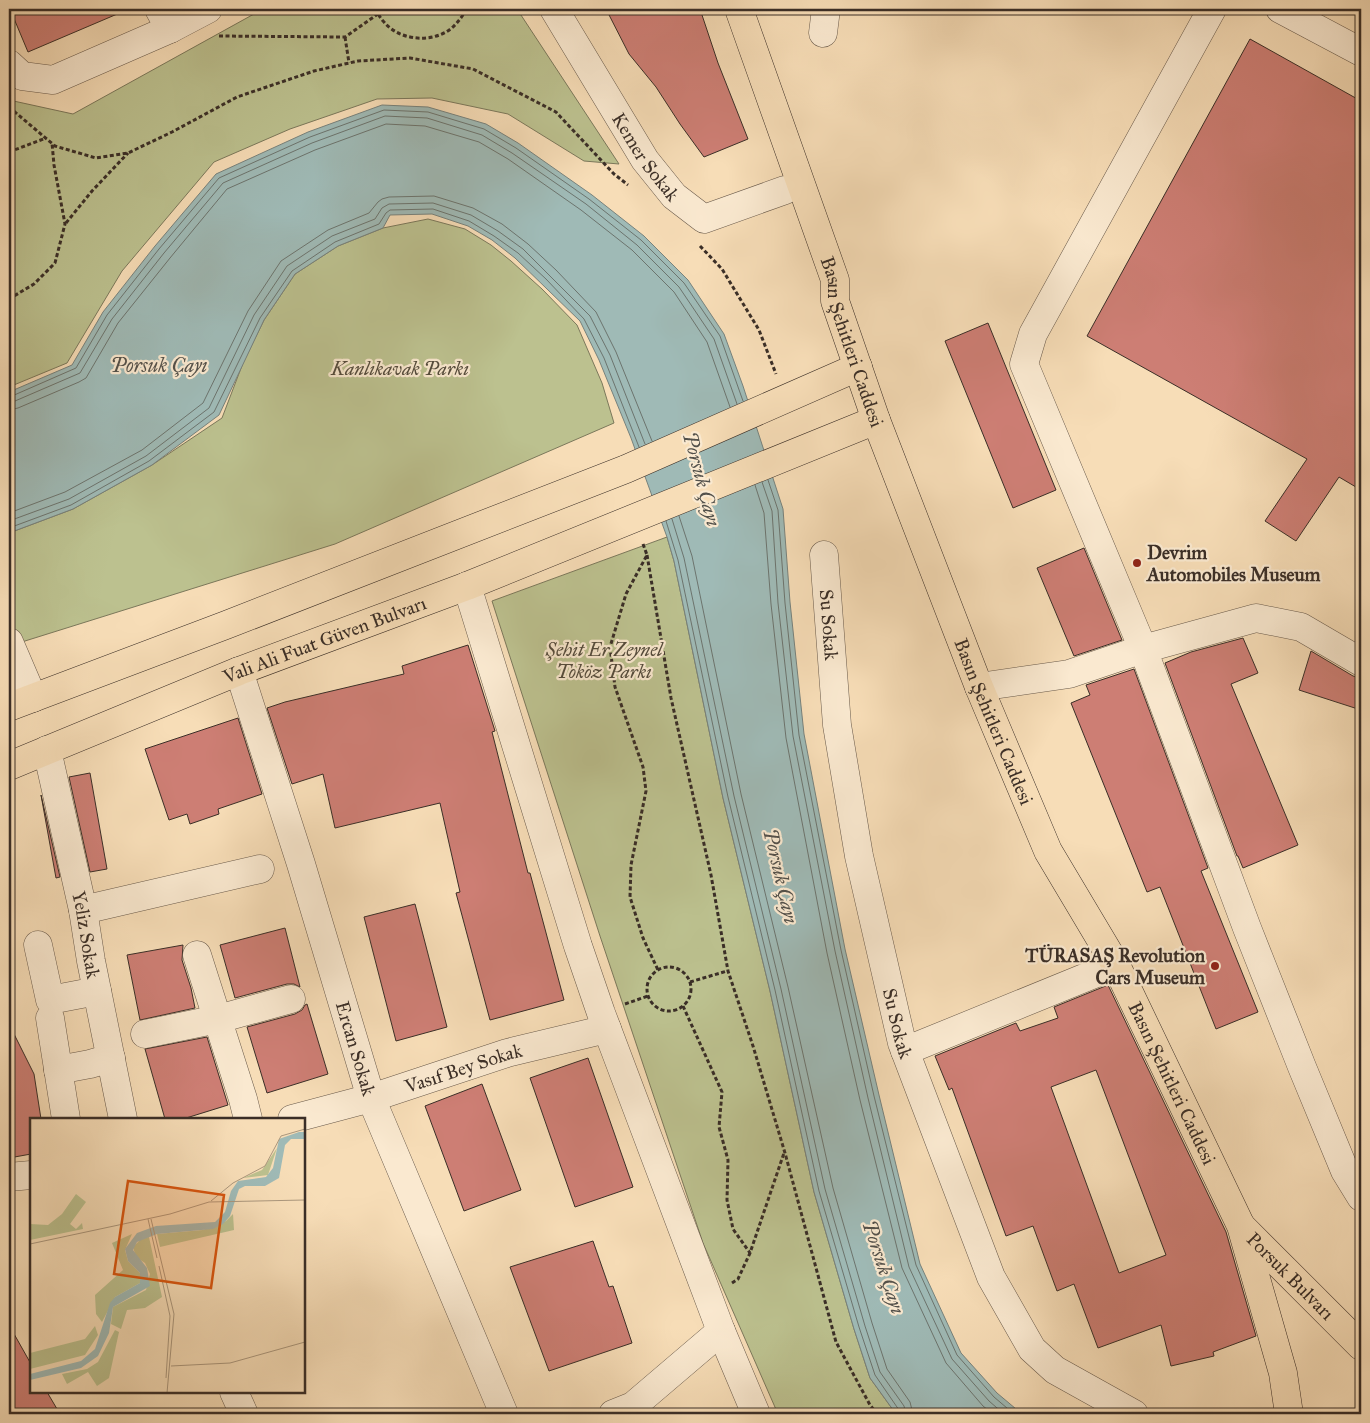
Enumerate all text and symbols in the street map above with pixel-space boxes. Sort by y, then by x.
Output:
street label: Kemer Sokak [608,108,685,205]
street label: Basın Şehitleri Caddesi [816,253,889,430]
water label: Porsuk Çayı [111,353,208,377]
park label: Kanlıkavak Parkı [330,357,469,380]
water label: Porsuk Çayı [678,429,726,529]
place label: Devrim Automobiles Museum [1145,541,1321,586]
marker: Devrim Automobiles Museum [1131,557,1143,569]
street label: Su Sokak [815,588,844,661]
street label: Vali Ali Fuat Güven Bulvarı [219,591,429,688]
street label: Basın Şehitleri Caddesi [950,635,1039,808]
park label: Şehit Er Zeynel Toköz Parkı [545,638,664,683]
water label: Porsuk Çayı [758,826,804,926]
street label: Yeliz Sokak [68,889,106,981]
place label: TÜRASAŞ Revolution Cars Museum [1024,943,1206,989]
marker: TÜRASAŞ Revolution Cars Museum [1209,960,1221,972]
street label: Su Sokak [878,986,918,1062]
street label: Ercan Sokak [331,998,381,1098]
street label: Basın Şehitleri Caddesi [1124,998,1221,1168]
street label: Vasıf Bey Sokak [401,1038,524,1098]
inset map [30,1118,305,1393]
water label: Porsuk Çayı [858,1217,910,1317]
street label: Porsuk Bulvarı [1242,1227,1339,1324]

